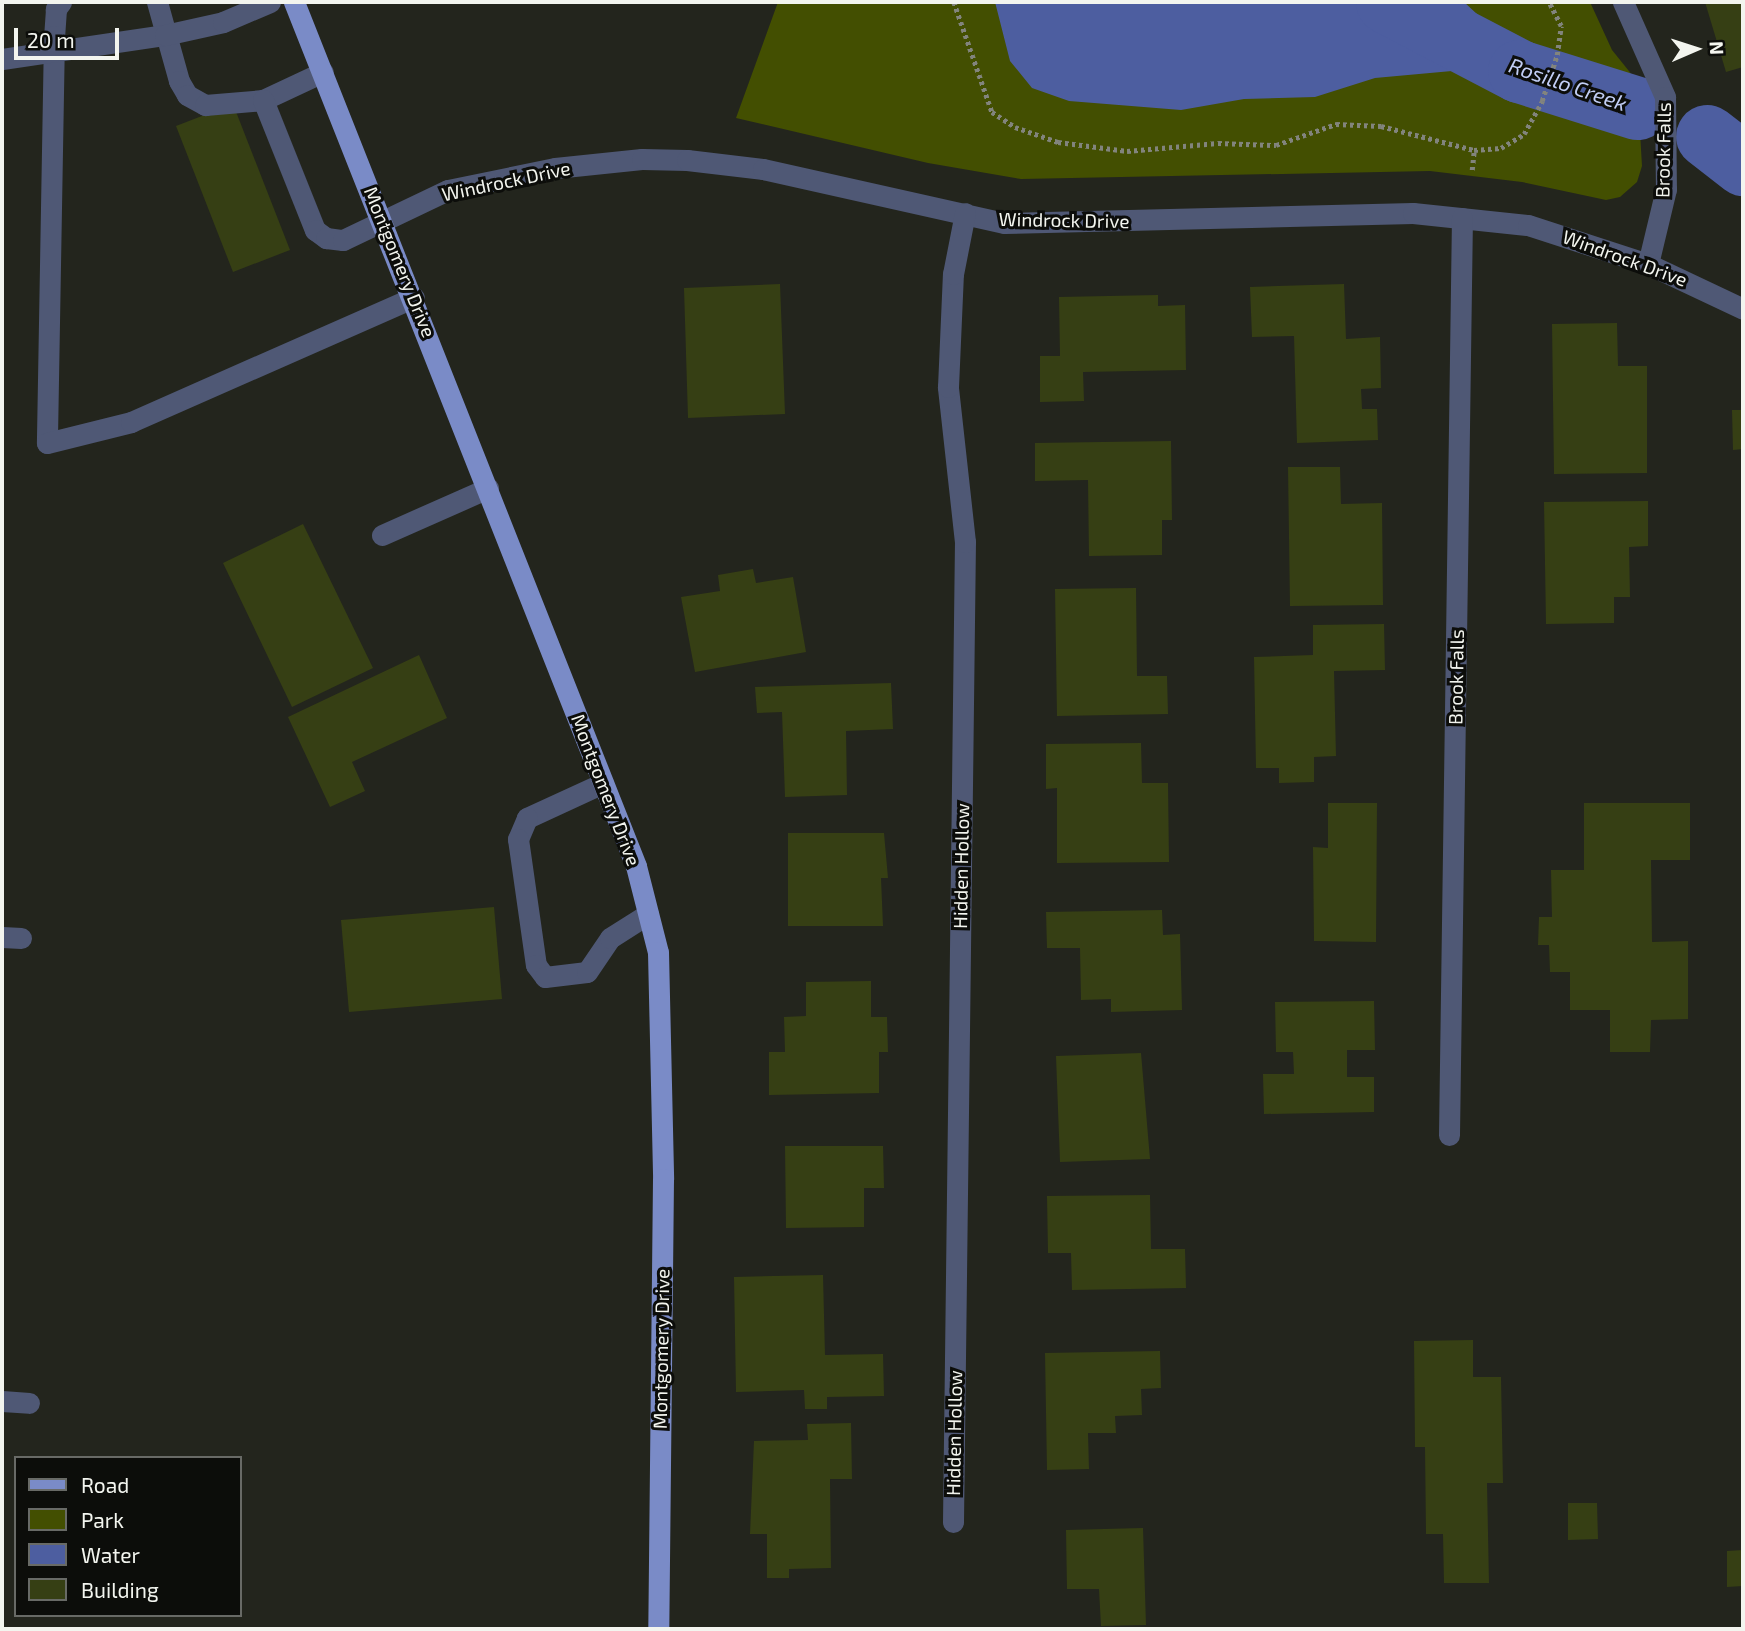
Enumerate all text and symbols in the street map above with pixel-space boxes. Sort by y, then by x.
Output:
scale bar [18,14,122,58]
north arrow [1661,14,1731,84]
text: 20 m [27,27,75,52]
text: N [1706,40,1729,55]
water label: Rosillo Creek [1506,52,1630,116]
street label: Brook Falls [1651,102,1675,198]
street label: Windrock Drive [440,156,572,206]
street label: Montgomery Drive [359,183,441,341]
street label: Windrock Drive [998,207,1130,233]
street label: Windrock Drive [1559,225,1691,291]
street label: Brook Falls [1444,629,1468,725]
street label: Montgomery Drive [567,711,645,869]
street label: Hidden Hollow [949,803,973,929]
street label: Montgomery Drive [648,1268,674,1430]
street label: Hidden Hollow [942,1370,966,1496]
legend [14,1456,242,1617]
text: Road [81,1472,129,1497]
text: Park [81,1507,124,1532]
text: Water [81,1542,140,1567]
text: Building [81,1577,159,1602]

